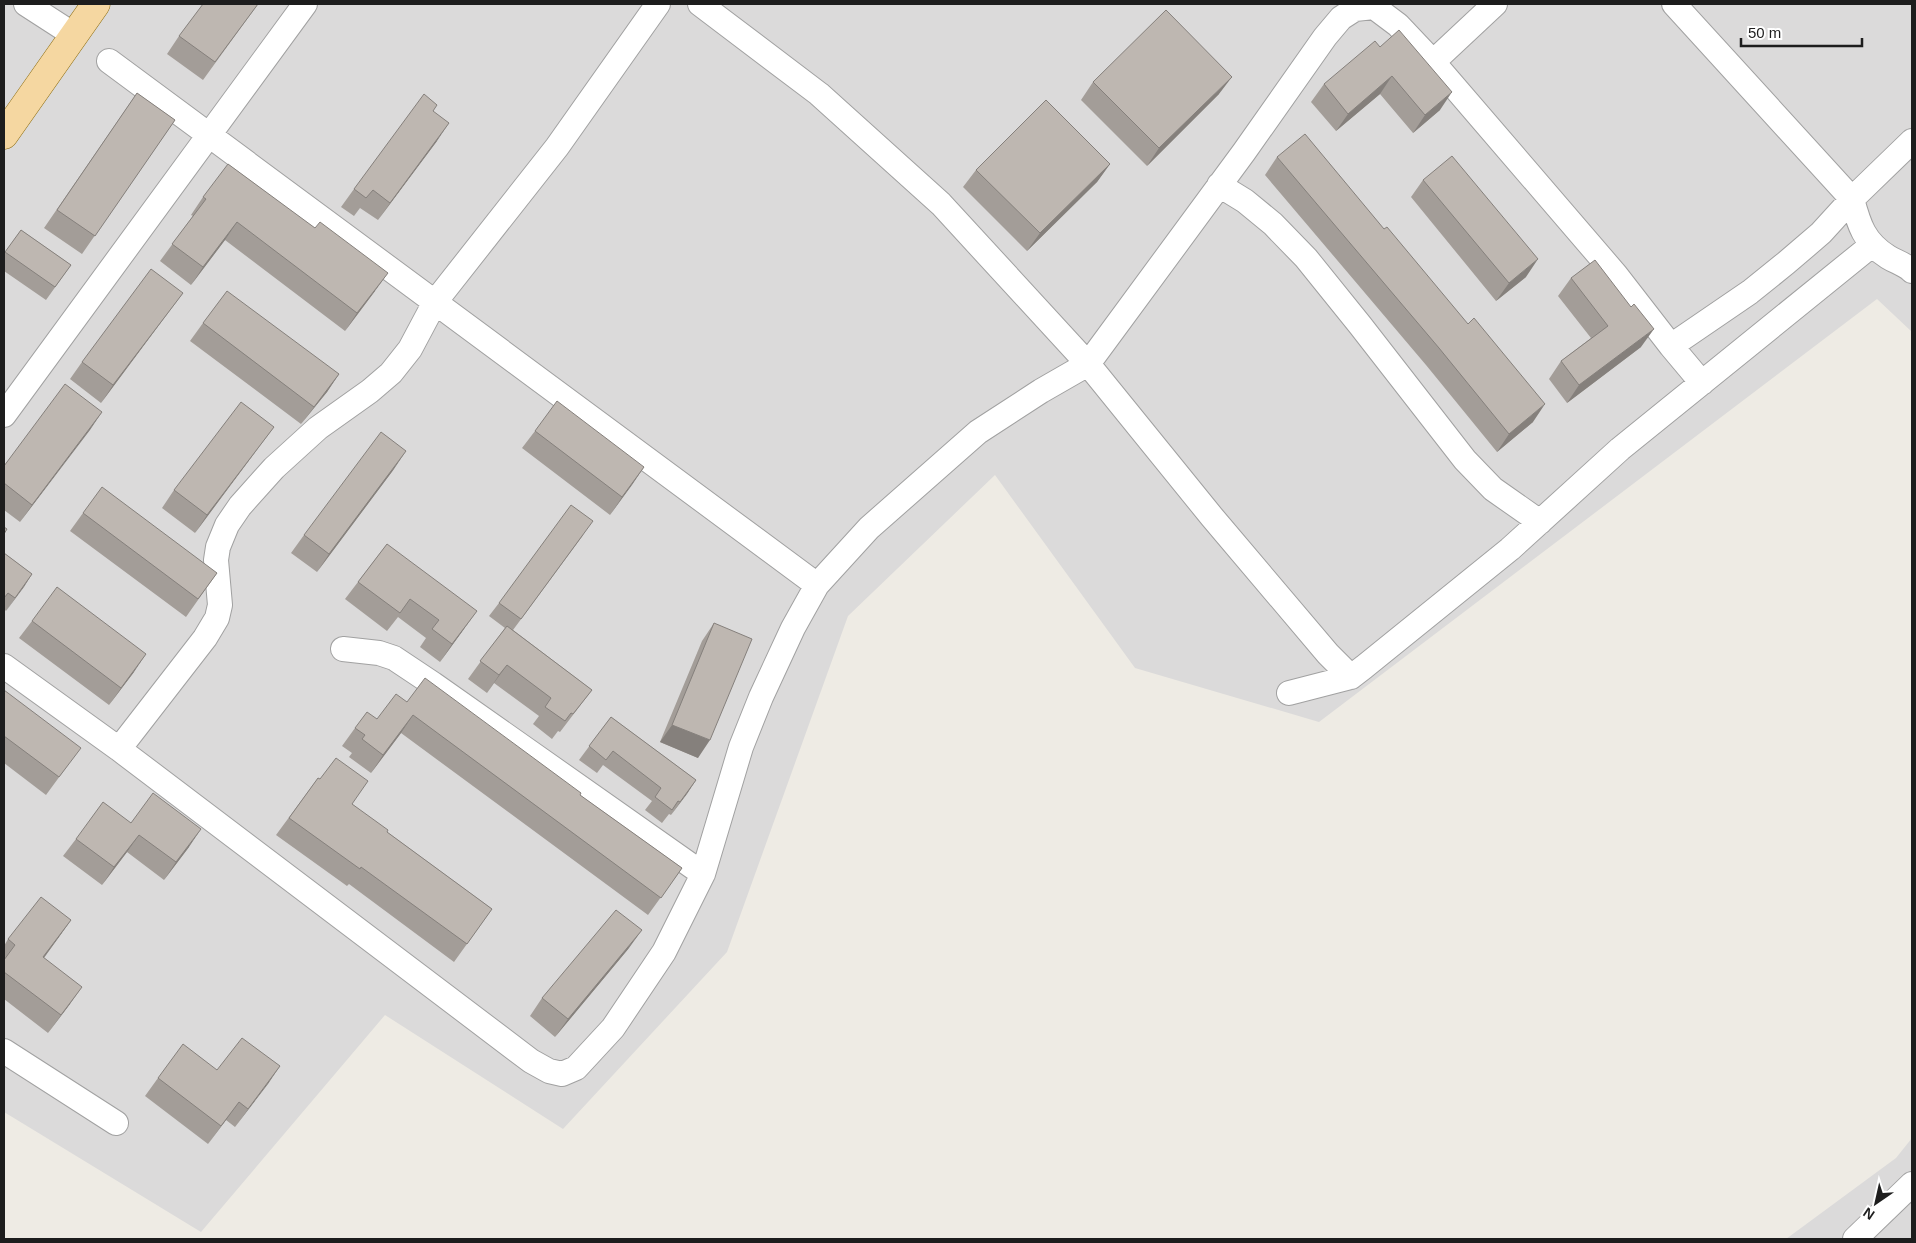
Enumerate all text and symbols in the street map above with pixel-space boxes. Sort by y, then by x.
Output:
scale bar [1741,15,1862,47]
text: 50 m [1748,24,1781,41]
north arrow [1851,1178,1901,1228]
text: N [1860,1204,1877,1223]

